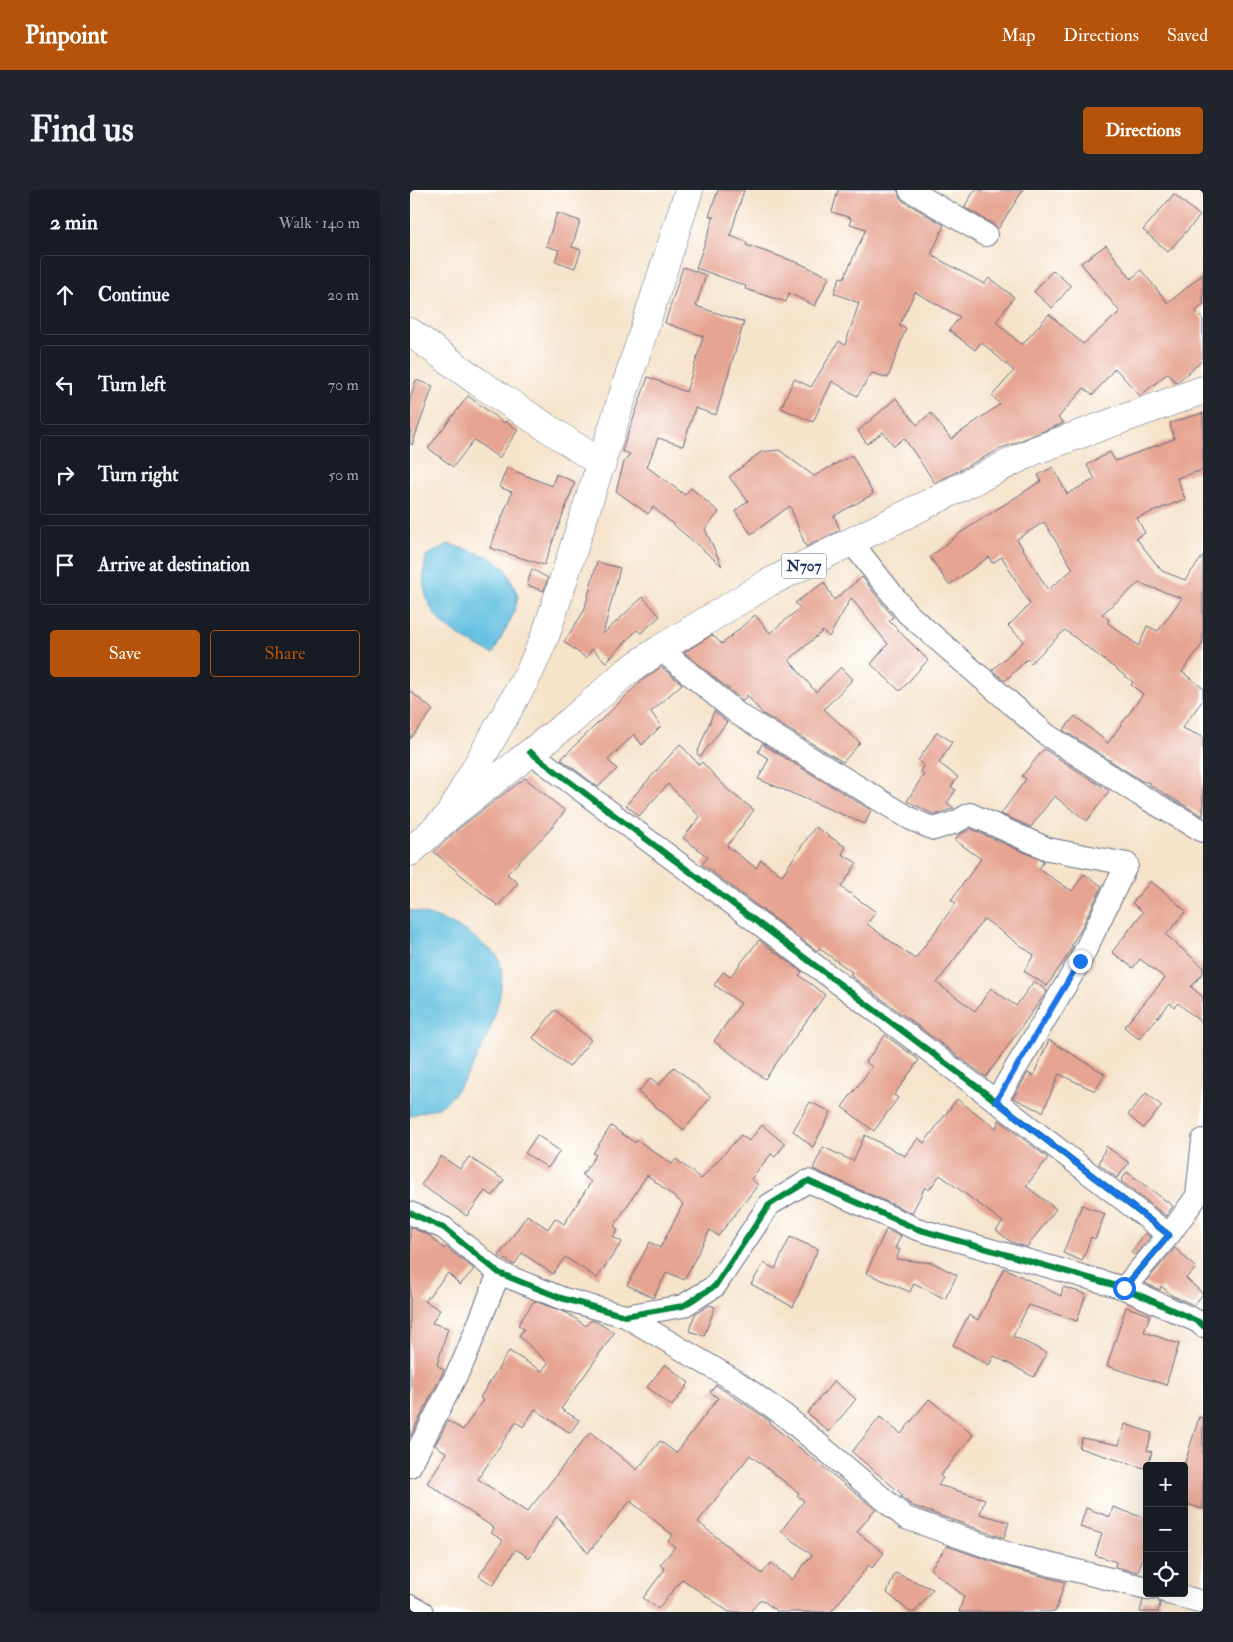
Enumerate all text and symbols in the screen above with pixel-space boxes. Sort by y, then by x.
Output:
text: Pinpoint [25,20,108,51]
text: Map [1002,24,1035,47]
text: Directions [1063,24,1139,47]
text: Saved [1167,24,1208,47]
button: Directions [1083,107,1203,154]
text: Find us [30,108,134,152]
text: 2 min [50,209,98,236]
text: Walk · 140 m [279,213,360,233]
icon: ahead [51,281,79,309]
text: Continue [98,283,169,307]
text: 20 m [327,285,359,305]
icon: left [51,371,79,399]
text: Turn left [98,373,166,397]
text: 70 m [328,375,359,395]
icon: right [51,461,79,489]
text: Turn right [98,463,178,487]
text: 50 m [328,465,359,485]
icon: arrive [51,551,79,579]
text: Arrive at destination [98,553,250,577]
road number: N707 [782,554,826,578]
button: Save [50,630,200,677]
button: Share [210,630,360,677]
route end [1069,950,1092,973]
route start [1113,1277,1136,1300]
map controls [1143,1462,1188,1597]
button: + [1143,1462,1188,1507]
button: − [1143,1507,1188,1552]
button: locate [1143,1552,1188,1597]

